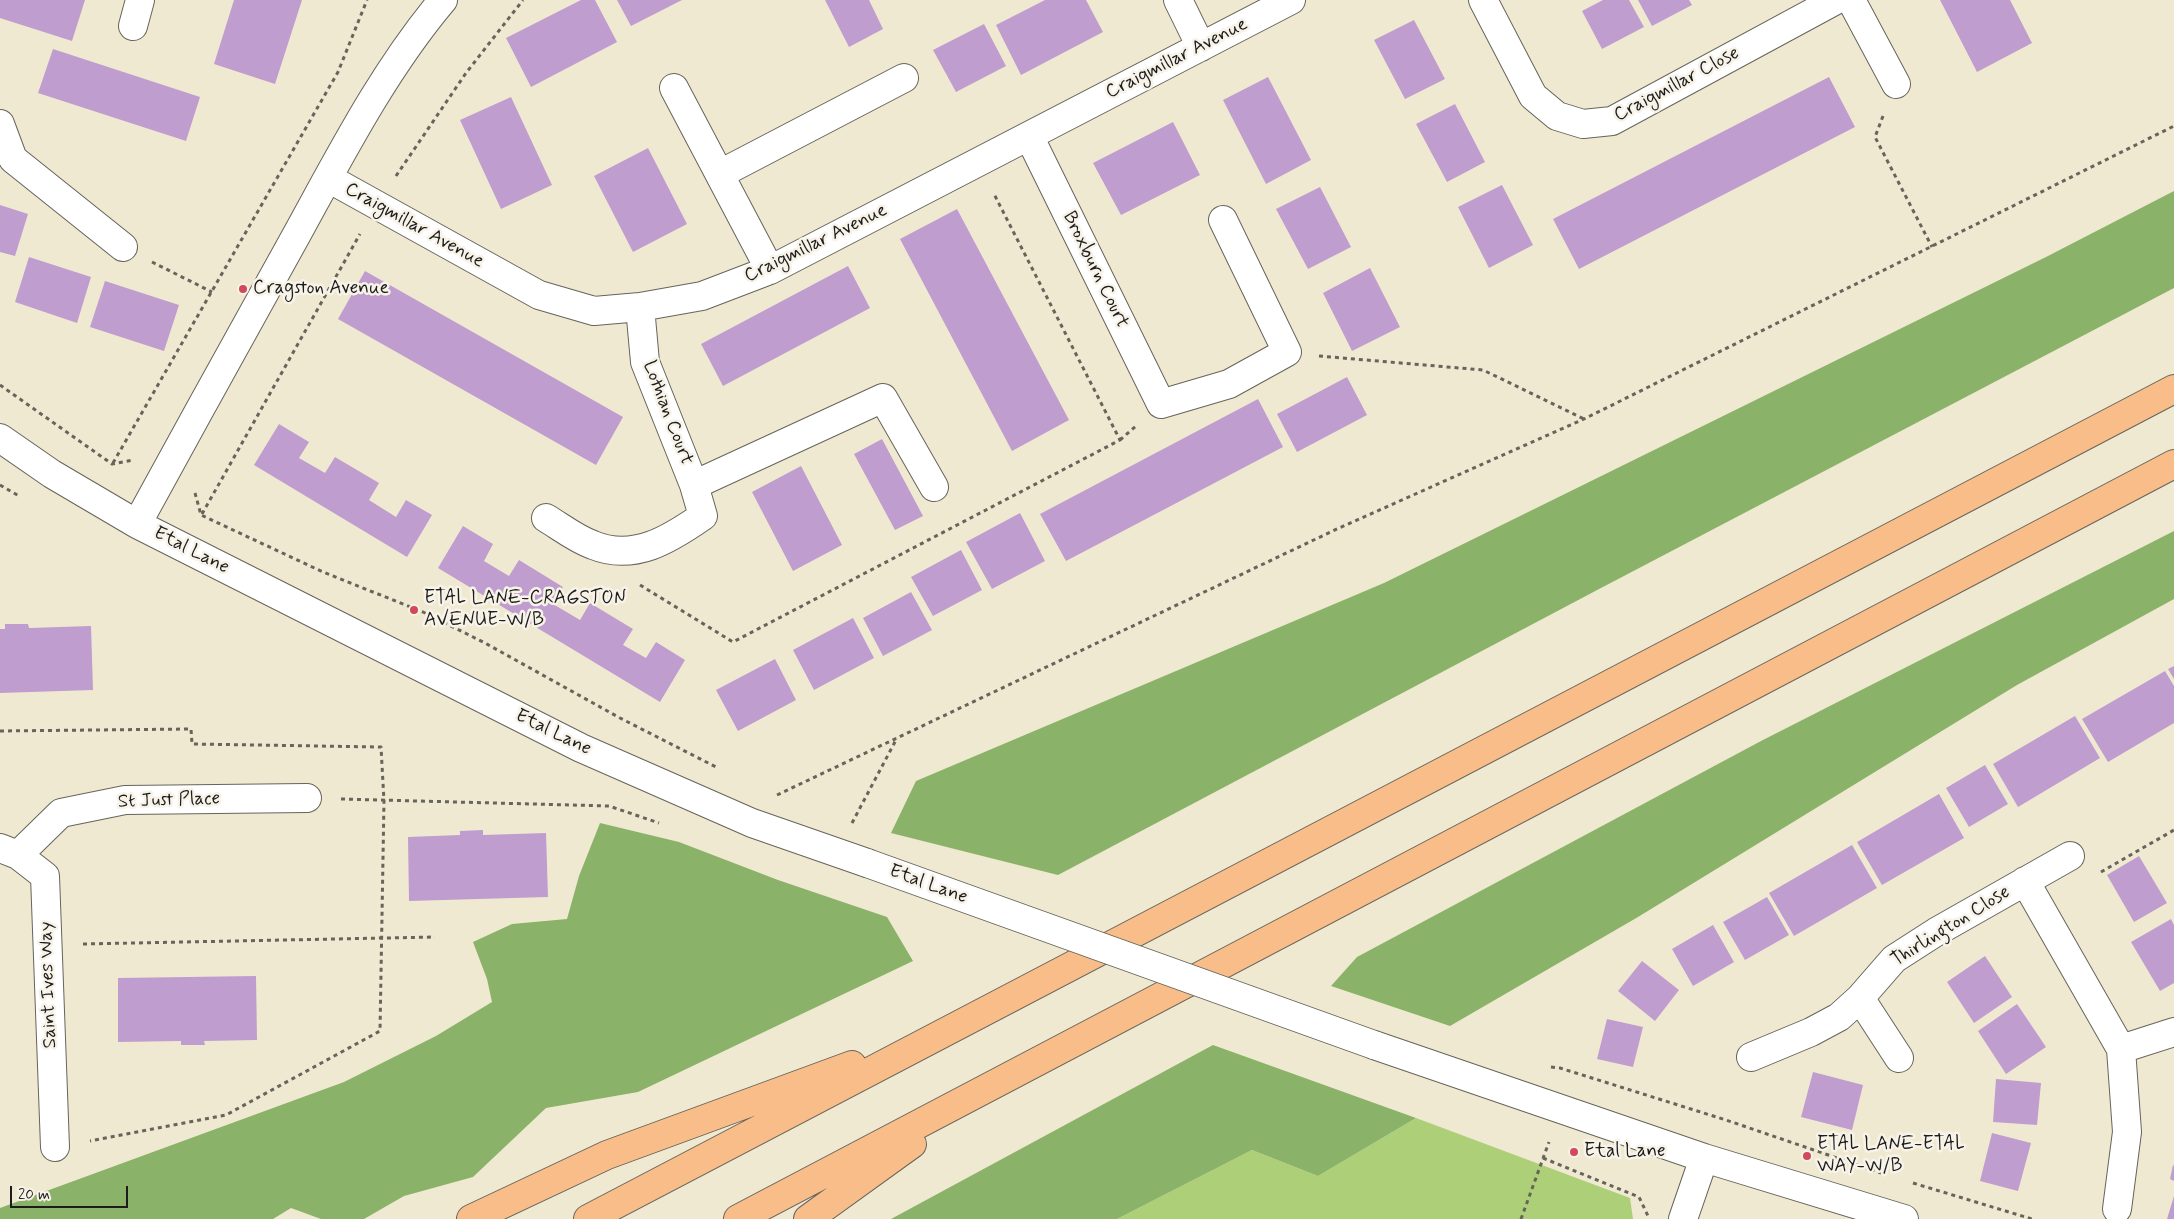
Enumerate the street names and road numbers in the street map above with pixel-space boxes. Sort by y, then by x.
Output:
street label: Craigmillar Avenue [1102,13,1252,105]
street label: Craigmillar Close [1610,42,1744,128]
street label: Craigmillar Avenue [340,178,488,274]
street label: Craigmillar Avenue [741,200,891,288]
street label: Broxburn Court [1057,208,1133,332]
street label: Lothian Court [637,358,697,468]
street label: Etal Lane [149,522,233,580]
street label: Etal Lane [511,705,595,761]
street label: St Just Place [117,788,221,814]
street label: Etal Lane [886,860,970,910]
street label: Thirlington Close [1887,881,2015,973]
street label: Saint Ives Way [35,921,63,1049]

